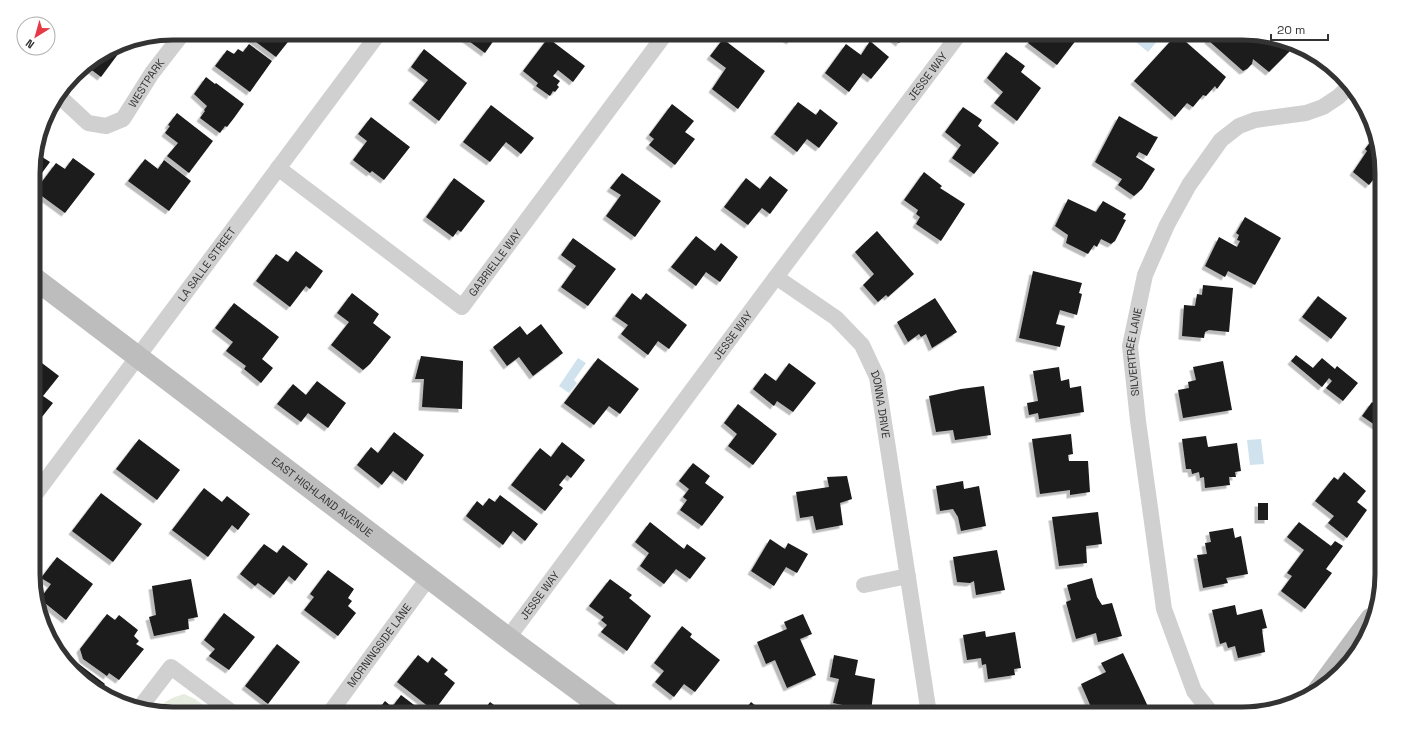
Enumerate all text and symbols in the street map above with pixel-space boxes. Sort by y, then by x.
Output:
north arrow [16,16,56,56]
scale bar [1271,16,1328,42]
text: 20 m [1277,22,1305,38]
text: N [23,36,37,52]
street label: JESSE WAY [905,49,950,103]
street label: WESTPARK [125,56,168,110]
street label: LA SALLE STREET [175,224,239,304]
street label: GABRIELLE WAY [465,226,525,299]
street label: SILVERTREE LANE [1123,306,1145,397]
street label: JESSE WAY [710,308,756,362]
street label: DONNA DRIVE [868,368,893,439]
street label: EAST HIGHLAND AVENUE [269,454,376,540]
street label: JESSE WAY [517,568,562,623]
street label: MORNINGSIDE LANE [344,601,414,690]

